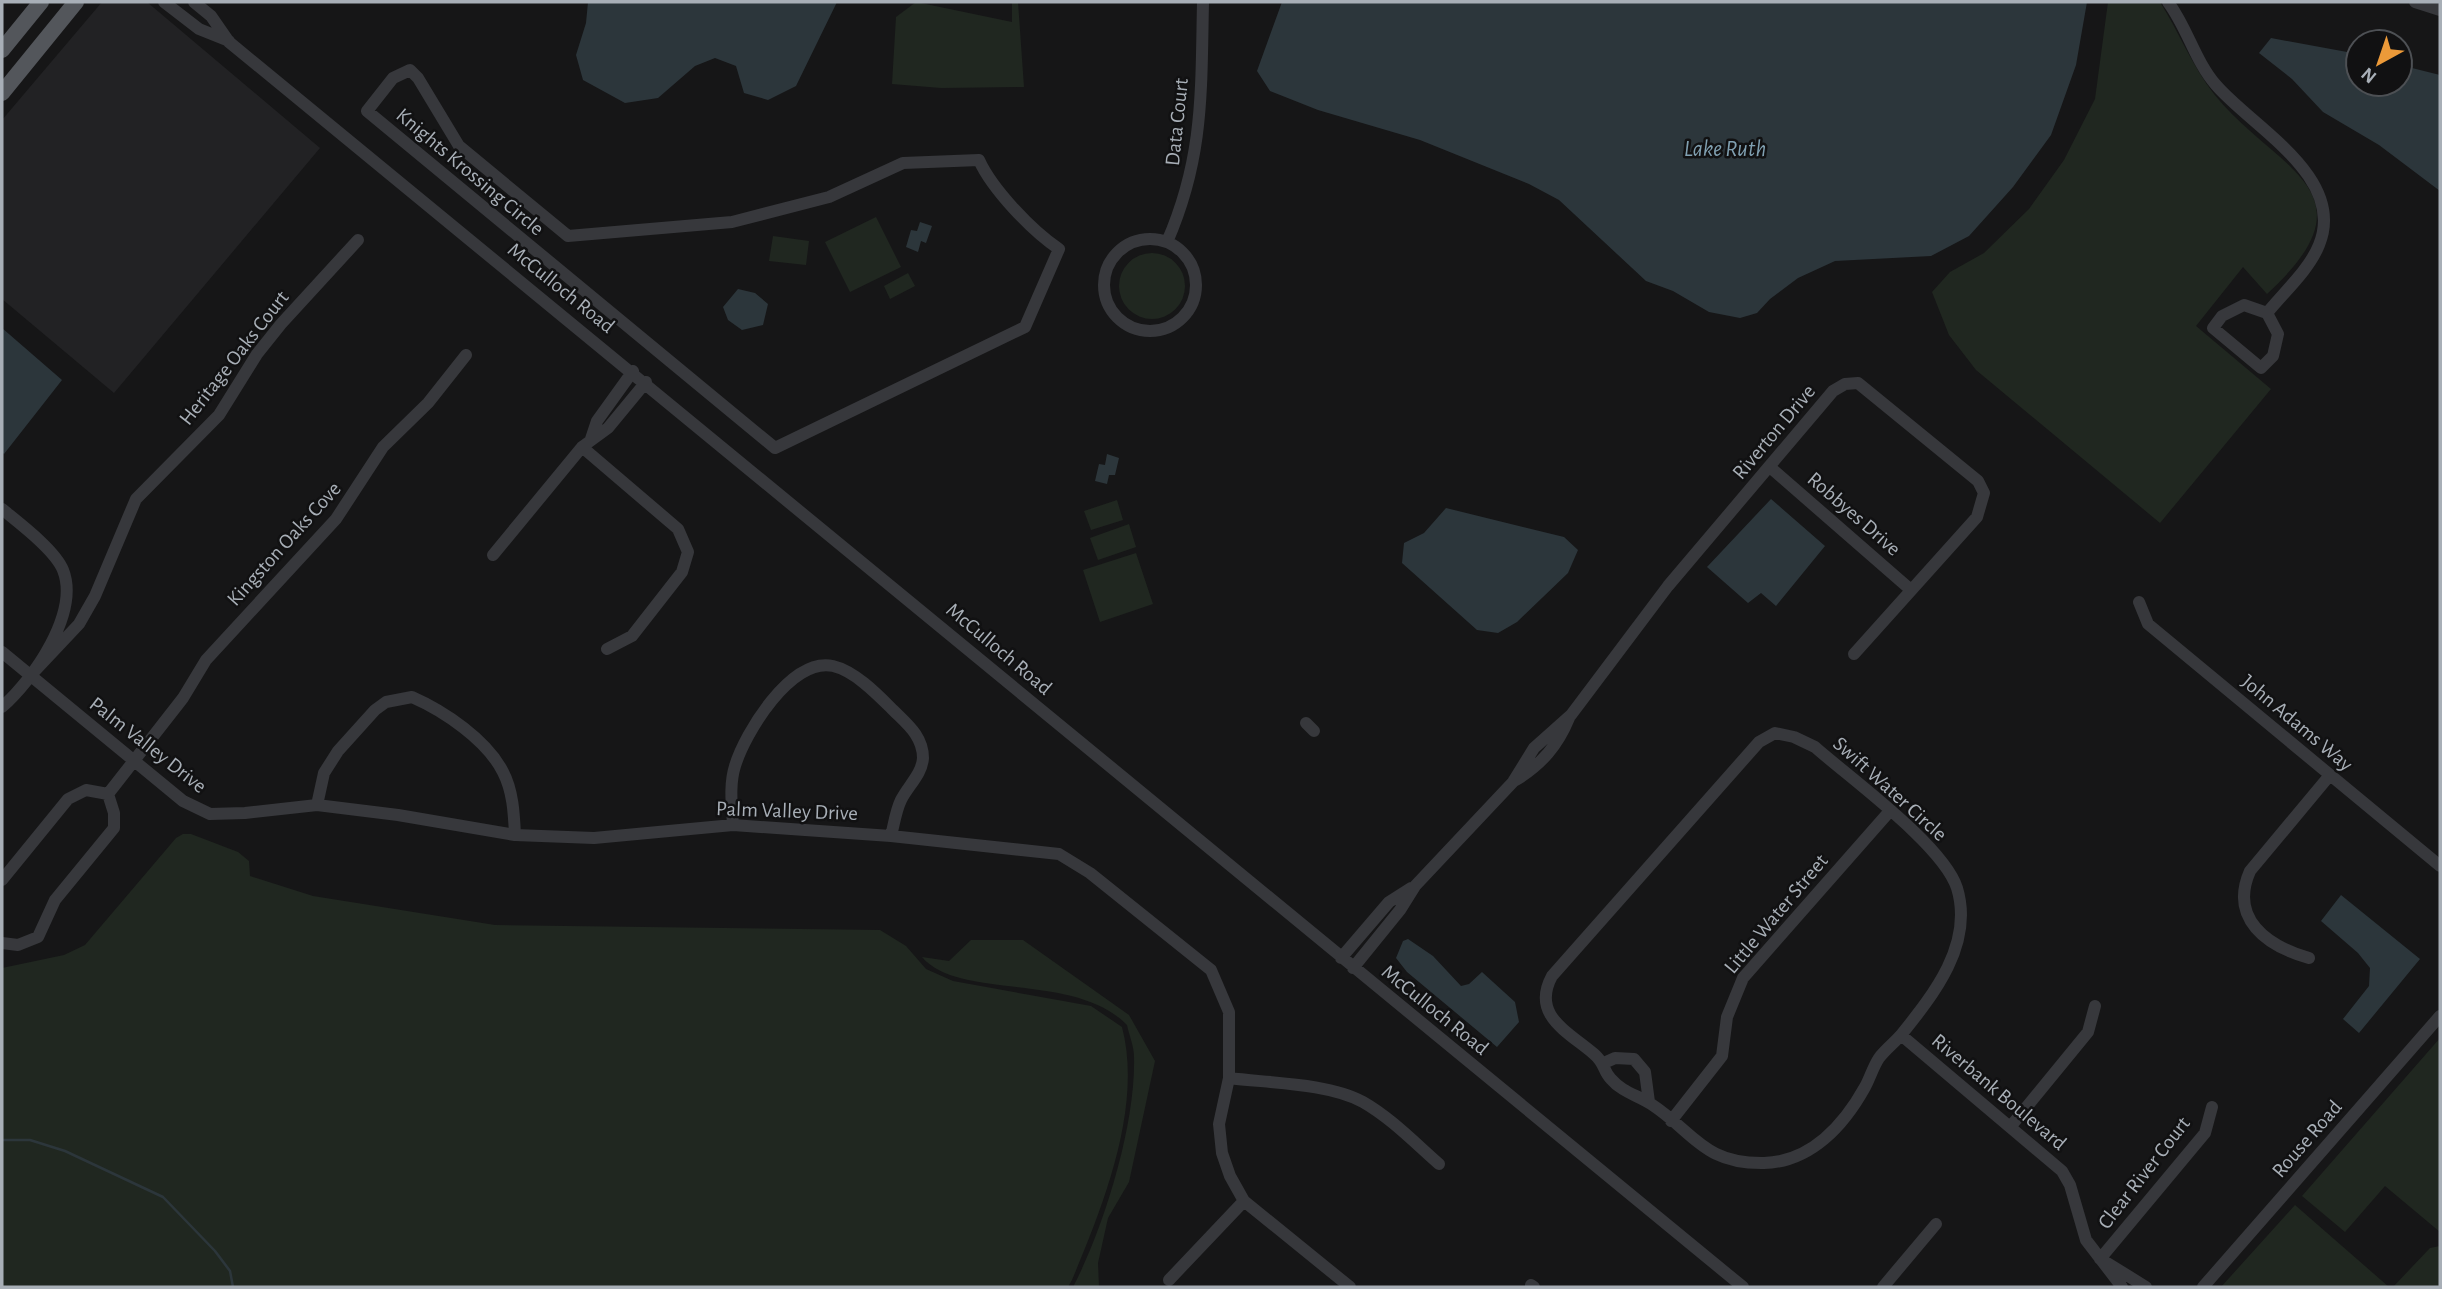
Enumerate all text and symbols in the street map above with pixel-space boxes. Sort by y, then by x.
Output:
north arrow [2344,28,2414,98]
text: N [2358,63,2380,86]
street label: Data Court [1162,77,1192,167]
street label: Knights Krossing Circle [392,104,548,240]
water label: Lake Ruth [1684,138,1766,161]
street label: McCulloch Road [504,239,618,337]
street label: Heritage Oaks Court [175,287,293,429]
street label: Riverton Drive [1729,381,1819,483]
street label: Robbyes Drive [1803,468,1905,560]
street label: Kingston Oaks Cove [223,478,345,610]
street label: McCulloch Road [942,599,1056,699]
street label: John Adams Way [2238,671,2356,775]
street label: Palm Valley Drive [86,693,210,797]
street label: Swift Water Circle [1829,733,1951,845]
street label: Palm Valley Drive [716,798,858,824]
street label: Little Water Street [1720,850,1832,978]
street label: McCulloch Road [1378,961,1492,1059]
street label: Riverbank Boulevard [1928,1030,2070,1154]
street label: Rouse Road [2268,1096,2346,1182]
street label: Clear River Court [2094,1113,2194,1233]

